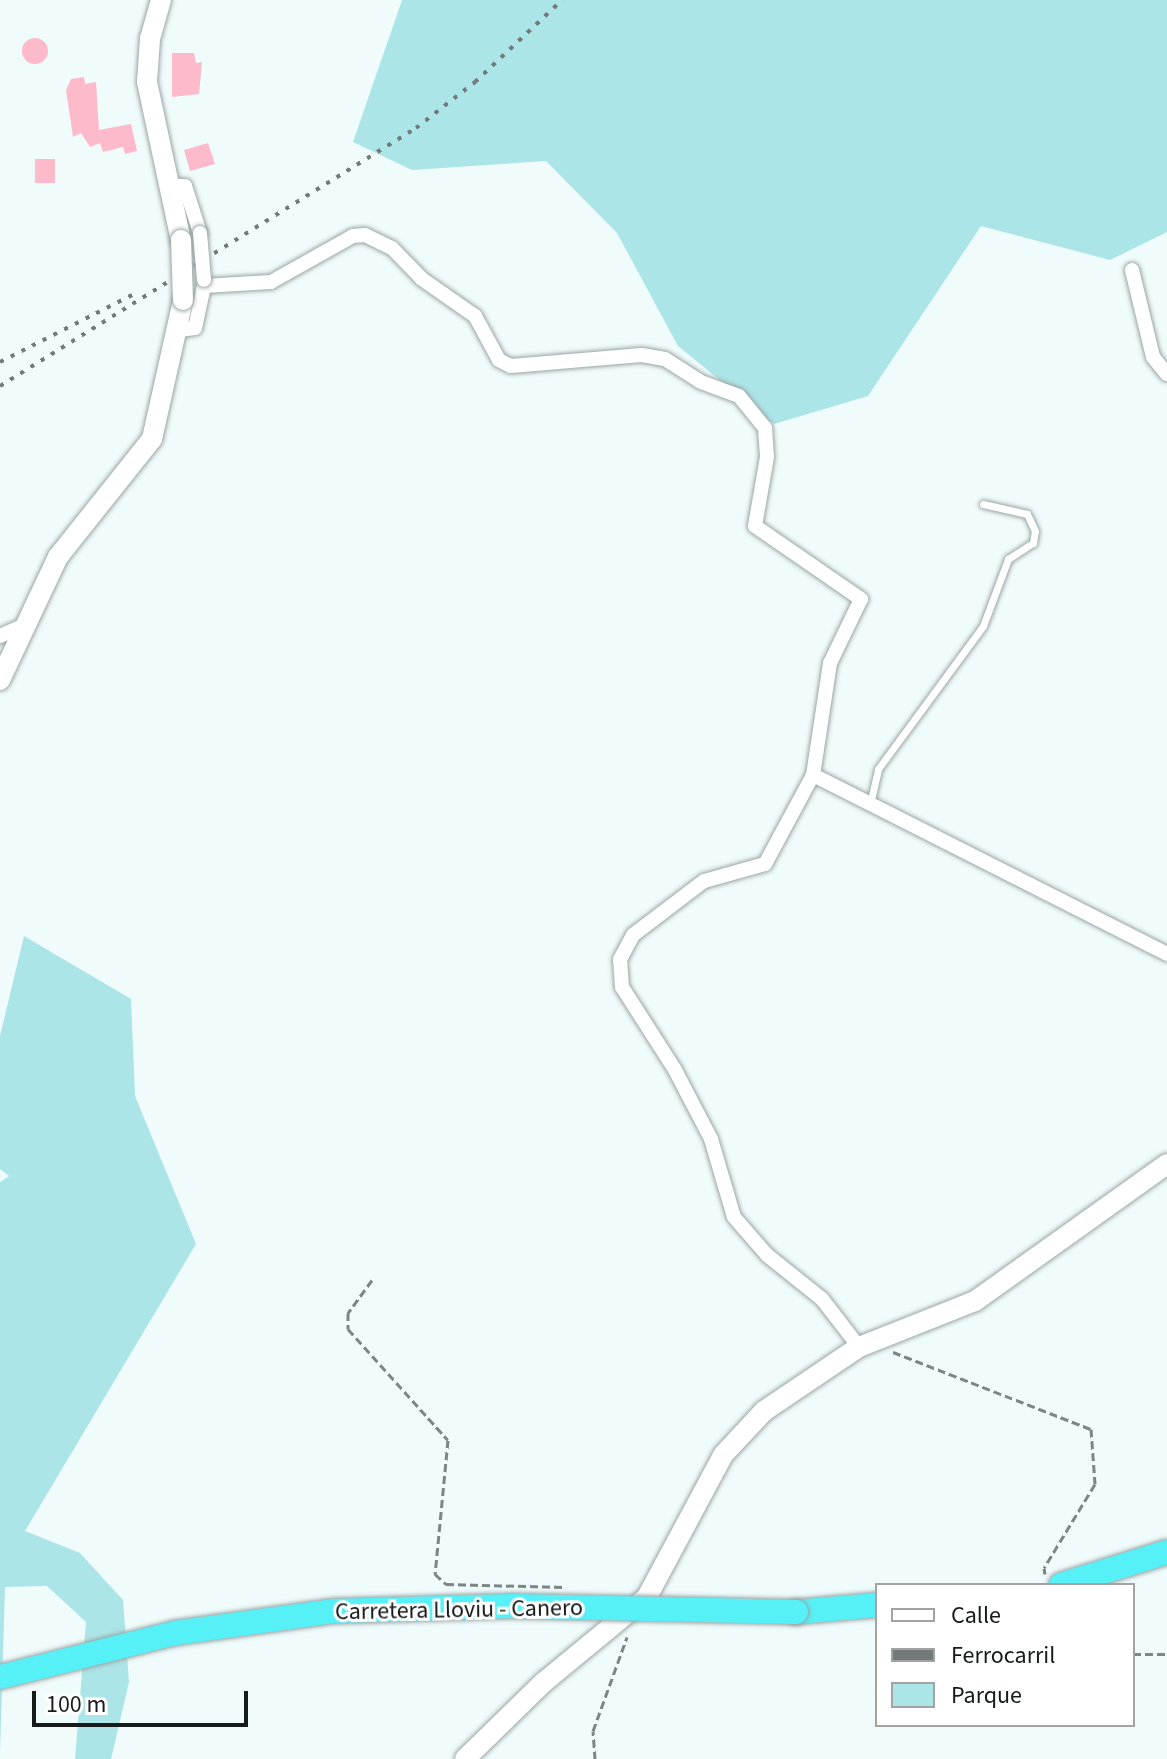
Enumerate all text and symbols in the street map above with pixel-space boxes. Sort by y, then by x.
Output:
legend [875,1583,1135,1727]
street label: Carretera Lloviu - Canero [335,1593,583,1627]
text: Calle [951,1598,1001,1633]
text: Ferrocarril [951,1638,1055,1673]
scale bar [36,1675,252,1725]
text: Parque [951,1678,1022,1713]
text: 100 m [46,1687,106,1722]

